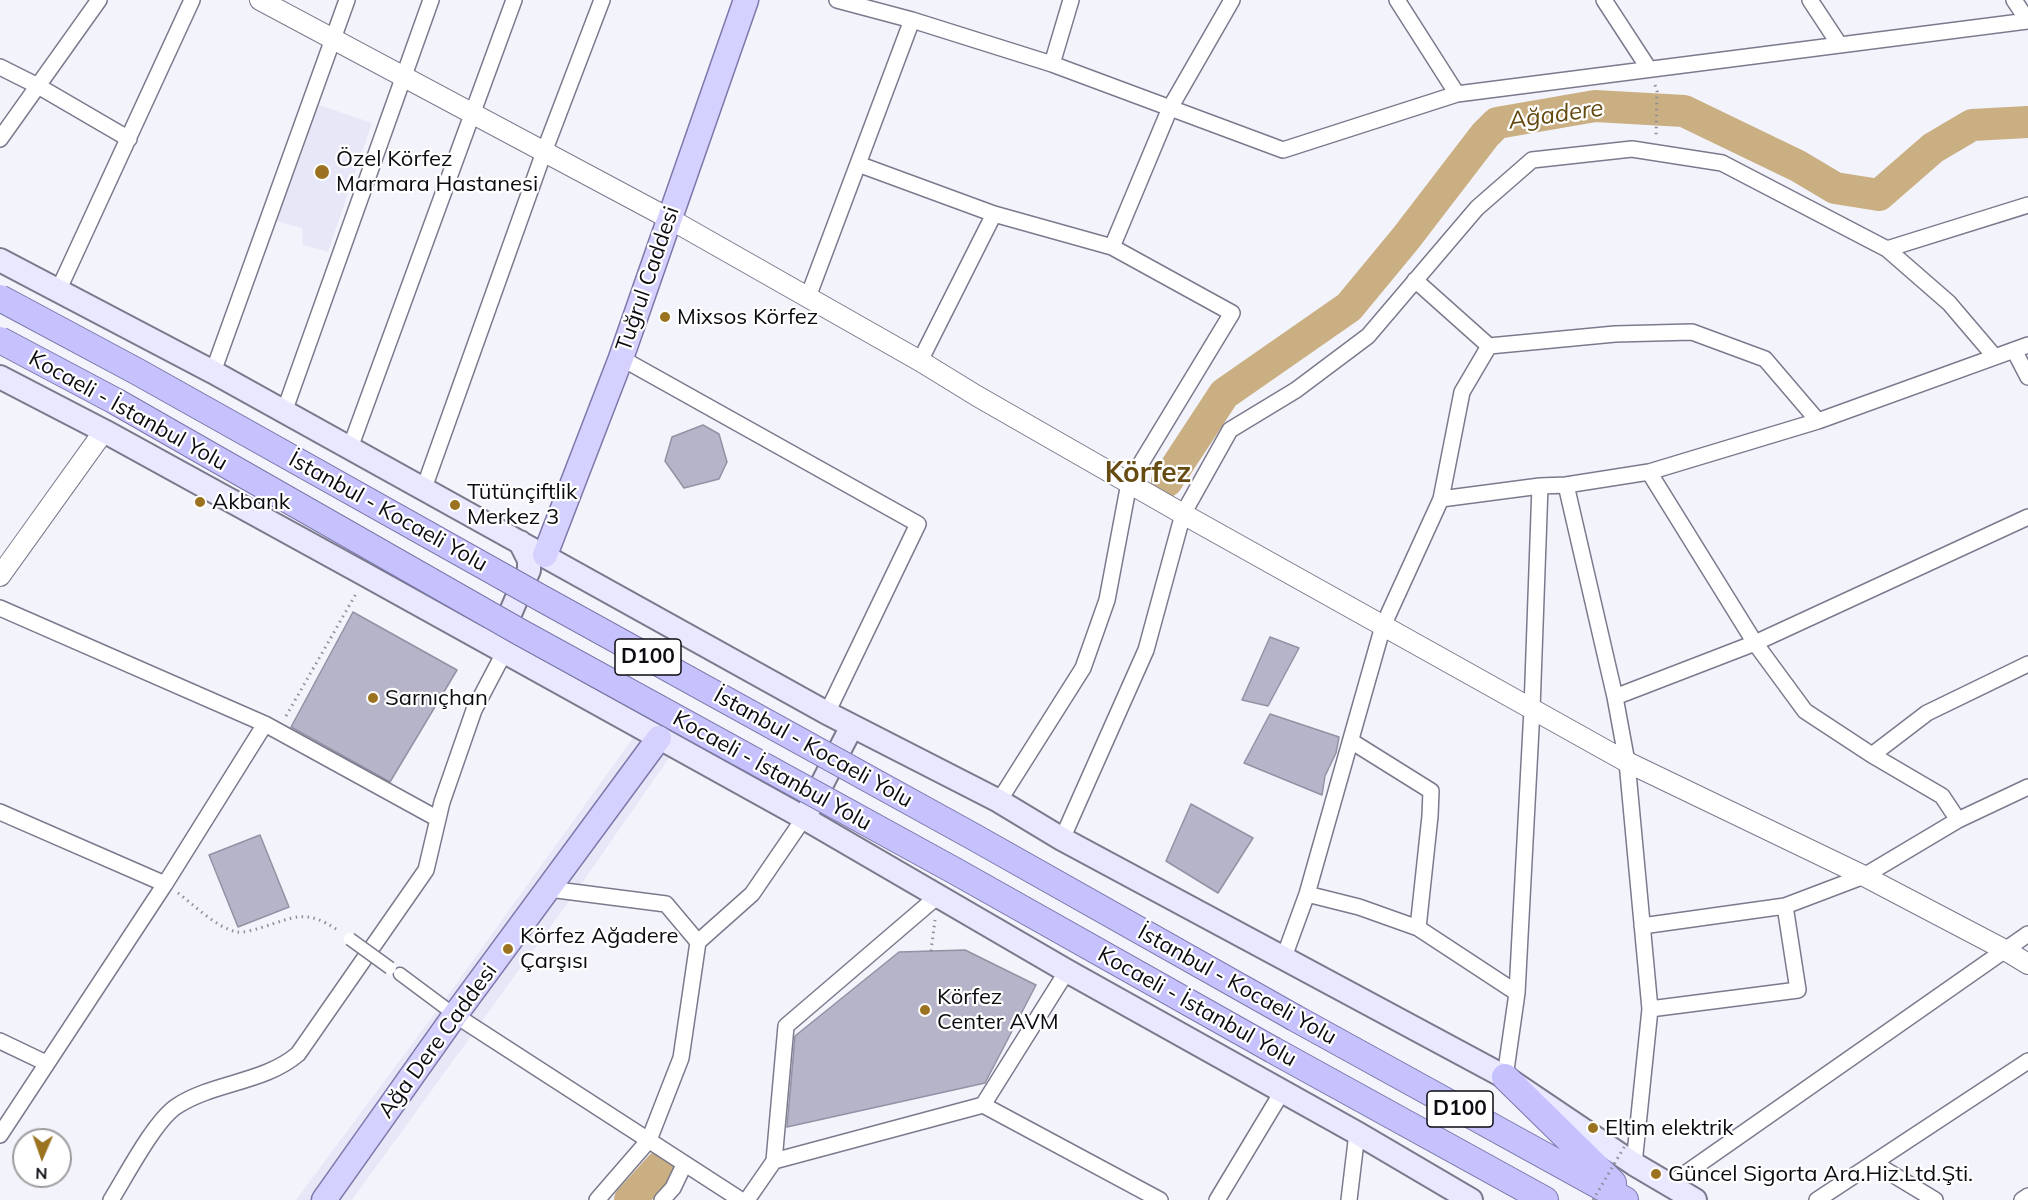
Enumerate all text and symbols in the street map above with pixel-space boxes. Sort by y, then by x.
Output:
water label: Ağadere [1507,94,1605,136]
place label: Özel Körfez Marmara Hastanesi [336,146,538,198]
marker: Özel Körfez Marmara Hastanesi [313,163,331,181]
street label: Tuğrul Caddesi [611,203,685,355]
place label: Mixsos Körfez [677,304,818,330]
marker: Mixsos Körfez [658,310,672,324]
street label: Kocaeli - İstanbul Yolu [24,345,232,477]
street label: İstanbul - Kocaeli Yolu [284,446,492,578]
district label: Körfez [1105,457,1191,491]
place label: Tütünçiftlik Merkez 3 [467,479,577,530]
place label: Akbank [212,489,290,515]
marker: Akbank [193,495,207,509]
marker: Tütünçiftlik Merkez 3 [448,498,462,512]
road number: D100 [615,639,681,675]
street label: İstanbul - Kocaeli Yolu [709,682,917,814]
place label: Sarnıçhan [385,685,488,711]
marker: Sarnıçhan [366,691,380,705]
street label: Kocaeli - İstanbul Yolu [668,705,876,837]
street label: İstanbul - Kocaeli Yolu [1133,919,1341,1051]
place label: Körfez Ağadere Çarşısı [520,923,679,974]
street label: Kocaeli - İstanbul Yolu [1093,941,1301,1073]
marker: Körfez Ağadere Çarşısı [501,942,515,956]
street label: Ağa Dere Caddesi [373,959,503,1123]
place label: Körfez Center AVM [937,984,1059,1036]
marker: Körfez Center AVM [918,1003,932,1017]
road number: D100 [1427,1091,1493,1127]
place label: Eltim elektrik [1605,1115,1734,1141]
marker: Eltim elektrik [1586,1121,1600,1135]
north arrow [12,1128,72,1188]
place label: Güncel Sigorta Ara.Hiz.Ltd.Şti. [1668,1161,1973,1187]
text: N [35,1164,48,1184]
marker: Güncel Sigorta Ara.Hiz.Ltd.Şti. [1649,1167,1663,1181]

